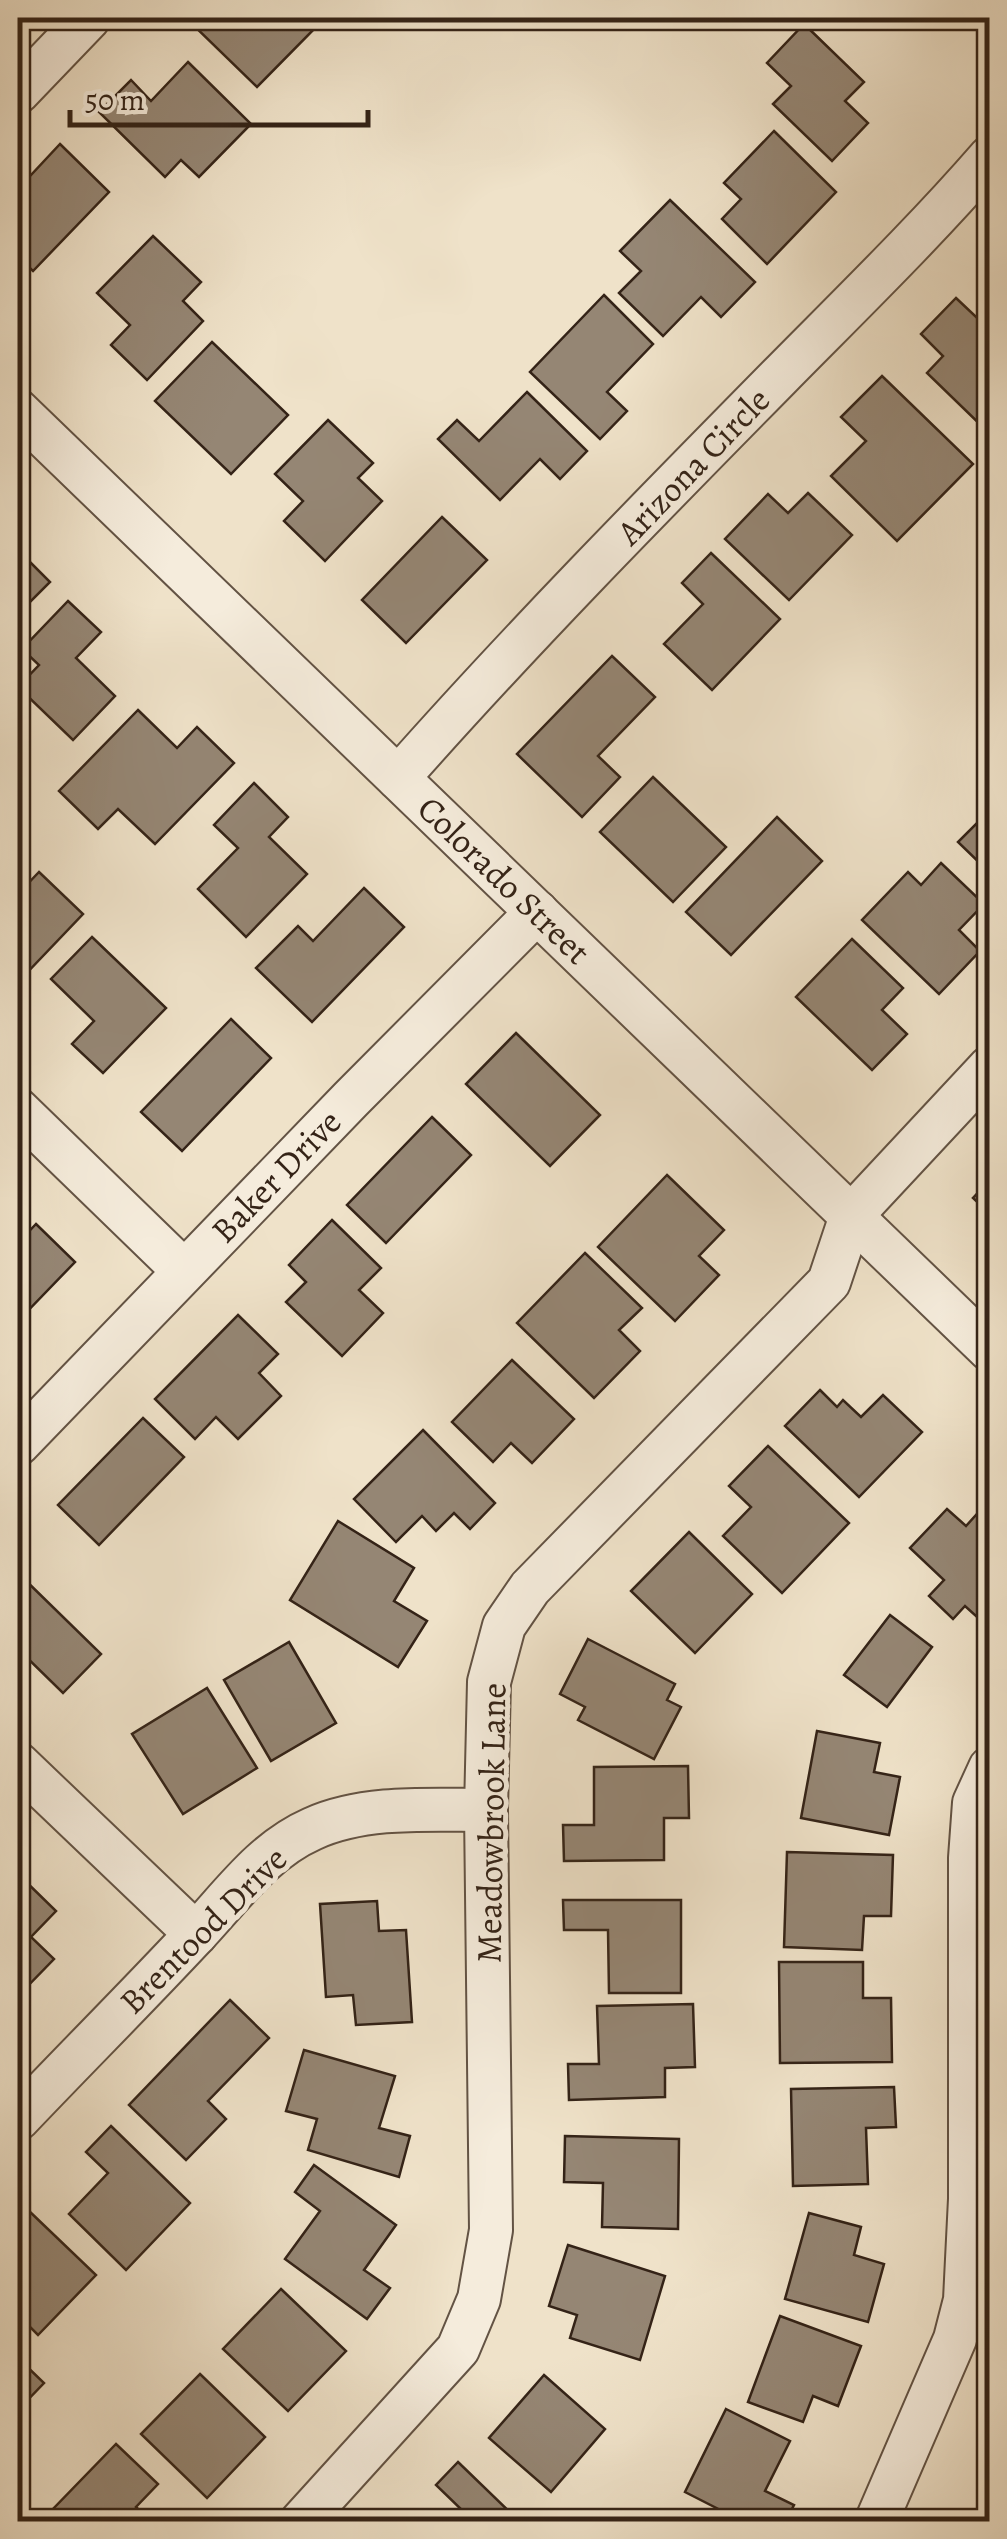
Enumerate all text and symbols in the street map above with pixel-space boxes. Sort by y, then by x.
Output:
scale bar [70,65,368,127]
text: 50 m [85,80,145,120]
street label: Arizona Circle [605,377,780,556]
street label: Colorado Street [407,785,601,975]
street label: Baker Drive [200,1099,352,1253]
street label: Meadowbrook Lane [465,1682,517,1964]
street label: Brentood Drive [109,1836,297,2024]

